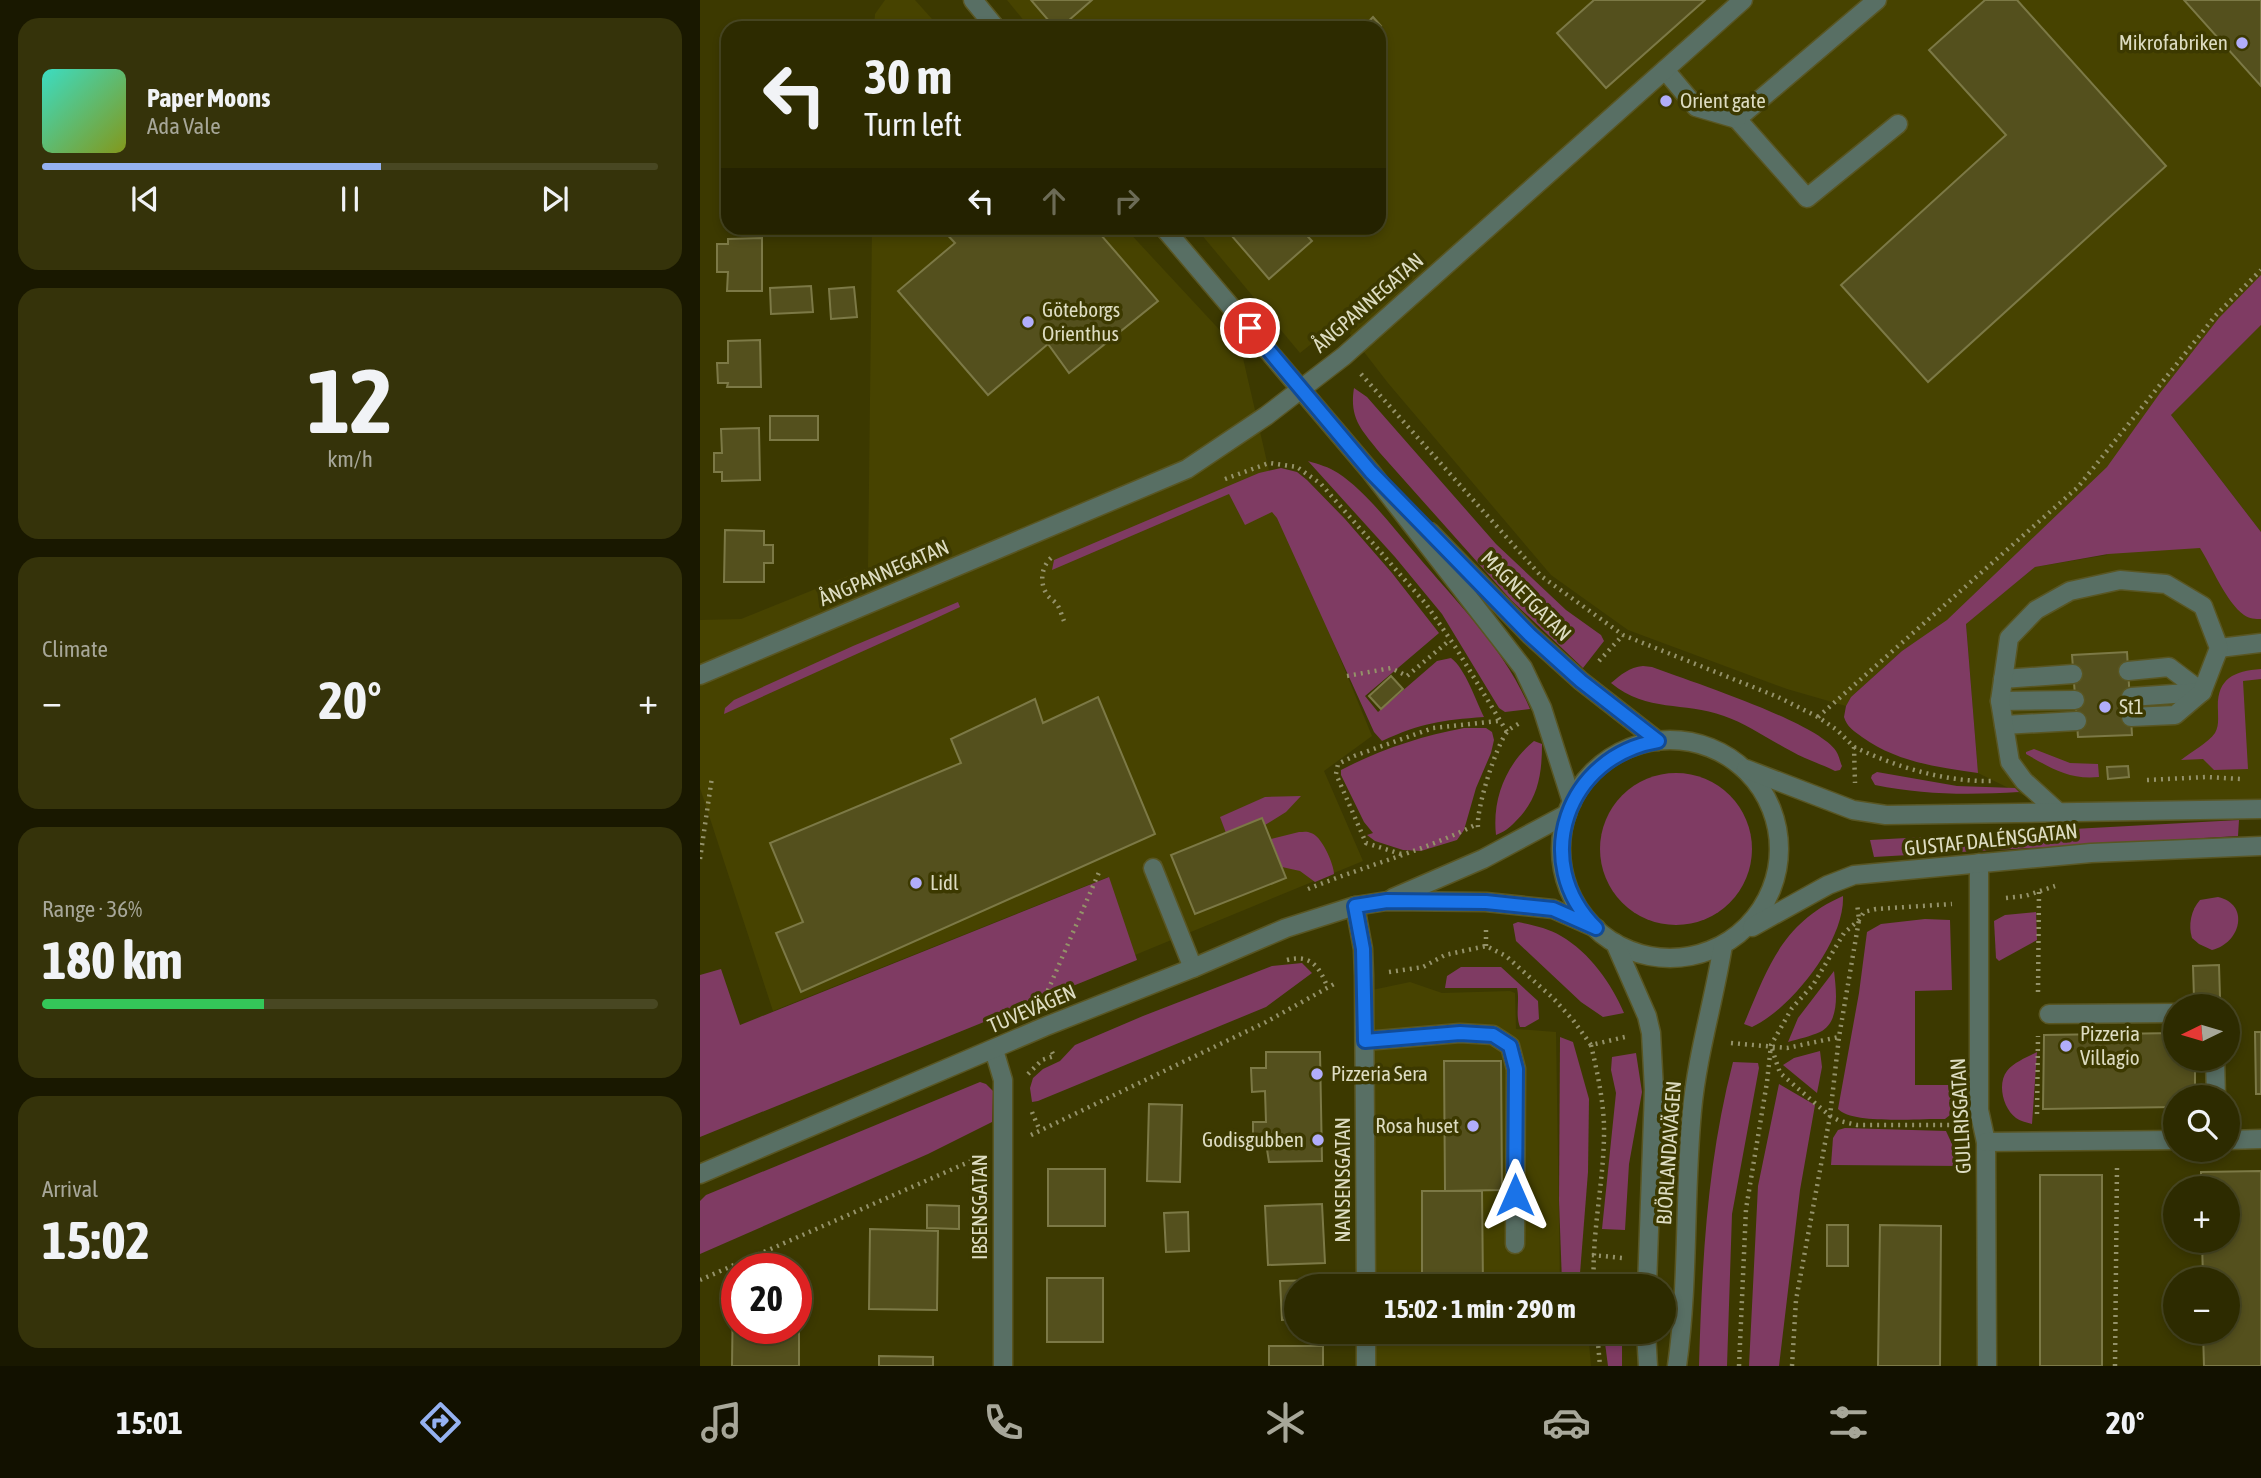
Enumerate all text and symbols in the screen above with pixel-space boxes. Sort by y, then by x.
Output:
place label: Mikrofabriken [2119,30,2228,54]
marker: Mikrofabriken [2234,35,2250,51]
text: 30 m [864,48,952,104]
icon: left [749,49,840,140]
text: Paper Moons [147,83,270,113]
place label: Orient gate [1680,88,1766,112]
marker: Orient gate [1658,93,1674,109]
text: Turn left [864,106,962,143]
text: Ada Vale [147,113,221,139]
icon: previous [126,180,164,218]
icon: pause [331,180,369,218]
icon: next [536,180,574,218]
icon: left [962,182,1000,220]
icon: ahead [1035,182,1073,220]
icon: right [1108,182,1146,220]
street label: ÅNGPANNEGATAN [1307,248,1428,357]
place label: Göteborgs Orienthus [1042,297,1120,345]
pin [1220,298,1280,358]
icon: arrive [1231,309,1269,347]
marker: Göteborgs Orienthus [1020,314,1036,330]
text: 12 [307,348,393,452]
text: km/h [327,446,373,472]
street label: ÅNGPANNEGATAN [815,534,952,610]
street label: MAGNETGATAN [1477,545,1577,645]
text: Climate [42,636,108,662]
text: 20° [318,670,382,730]
text: − [42,679,62,722]
text: + [638,679,658,722]
place label: St1 [2119,694,2144,718]
marker: St1 [2097,699,2113,715]
street label: GUSTAF DALÉNSGATAN [1903,818,2079,860]
place label: Lidl [930,870,959,894]
marker: Lidl [908,875,924,891]
text: Range · 36% [42,896,142,922]
text: 180 km [42,930,183,990]
street label: TUVEVÄGEN [984,979,1079,1037]
north arrow [2163,994,2240,1071]
map controls [2163,994,2240,1344]
place label: Pizzeria Villagio [2080,1021,2140,1069]
marker: Pizzeria Villagio [2058,1038,2074,1054]
street label: GULLRISGATAN [1945,1057,1975,1175]
place label: Pizzeria Sera [1331,1061,1428,1085]
marker: Pizzeria Sera [1309,1066,1325,1082]
street label: BJÖRLANDAVÄGEN [1651,1080,1685,1226]
button: search [2163,1085,2240,1162]
place label: Rosa huset [1375,1113,1459,1137]
street label: NANSENSGATAN [1330,1117,1354,1243]
marker: Rosa huset [1465,1118,1481,1134]
place label: Godisgubben [1202,1127,1304,1151]
marker: Godisgubben [1310,1132,1326,1148]
street label: IBSENSGATAN [967,1154,991,1260]
position arrow [1478,1158,1552,1232]
text: Arrival [42,1176,98,1202]
button: + [2163,1176,2240,1253]
text: 15:02 [42,1210,150,1270]
speed limit sign: 20 [721,1253,812,1344]
button: − [2163,1267,2240,1344]
text: 15:02 · 1 min · 290 m [1384,1294,1576,1324]
icon: directions [416,1398,465,1447]
icon: music [697,1398,746,1447]
icon: phone [979,1398,1028,1447]
icon: climate [1261,1398,1310,1447]
icon: car [1542,1398,1591,1447]
icon: filters [1824,1398,1873,1447]
text: 15:01 [116,1404,183,1441]
text: 20° [2106,1404,2145,1441]

